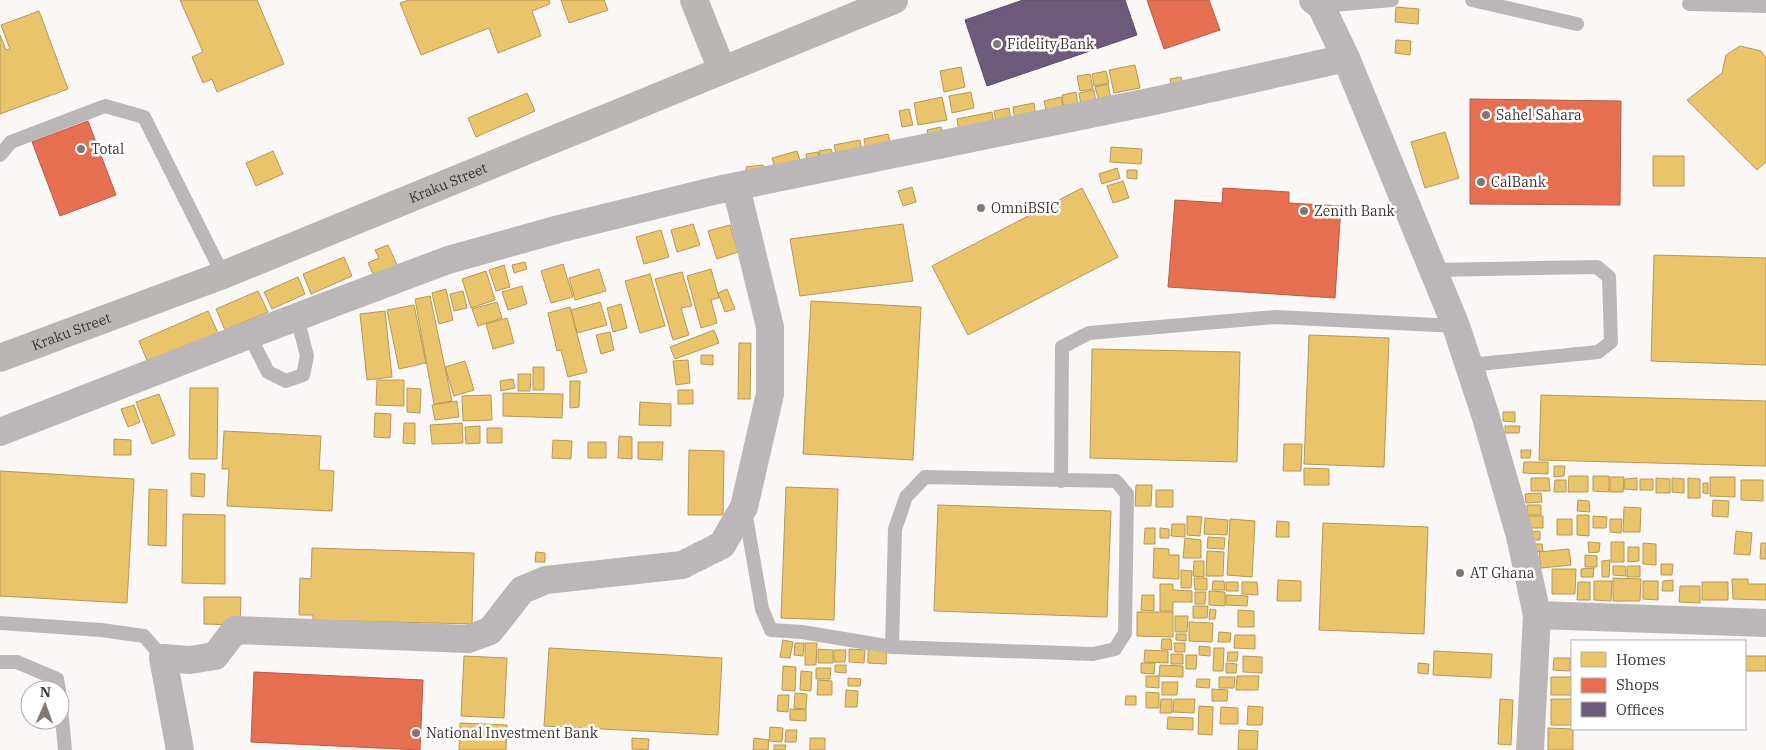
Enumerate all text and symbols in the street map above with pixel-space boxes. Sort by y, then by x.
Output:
place label: Fidelity Bank [1007,35,1095,53]
marker: Fidelity Bank [991,38,1003,50]
place label: Sahel Sahara [1496,106,1582,124]
marker: Sahel Sahara [1480,109,1492,121]
place label: Total [91,140,124,158]
marker: Total [75,143,87,155]
street label: Kraku Street [406,159,490,207]
place label: CalBank [1491,173,1547,191]
marker: CalBank [1475,176,1487,188]
place label: OmniBSIC [991,199,1059,217]
marker: OmniBSIC [975,202,987,214]
place label: Zenith Bank [1314,202,1396,220]
marker: Zenith Bank [1298,205,1310,217]
street label: Kraku Street [29,309,113,354]
place label: AT Ghana [1470,564,1535,582]
marker: AT Ghana [1454,567,1466,579]
legend [1571,640,1746,730]
text: Homes [1616,650,1666,669]
text: Shops [1616,675,1659,694]
north arrow [20,680,70,730]
text: N [40,683,51,701]
text: Offices [1616,700,1664,719]
place label: National Investment Bank [426,724,599,742]
marker: National Investment Bank [410,727,422,739]

